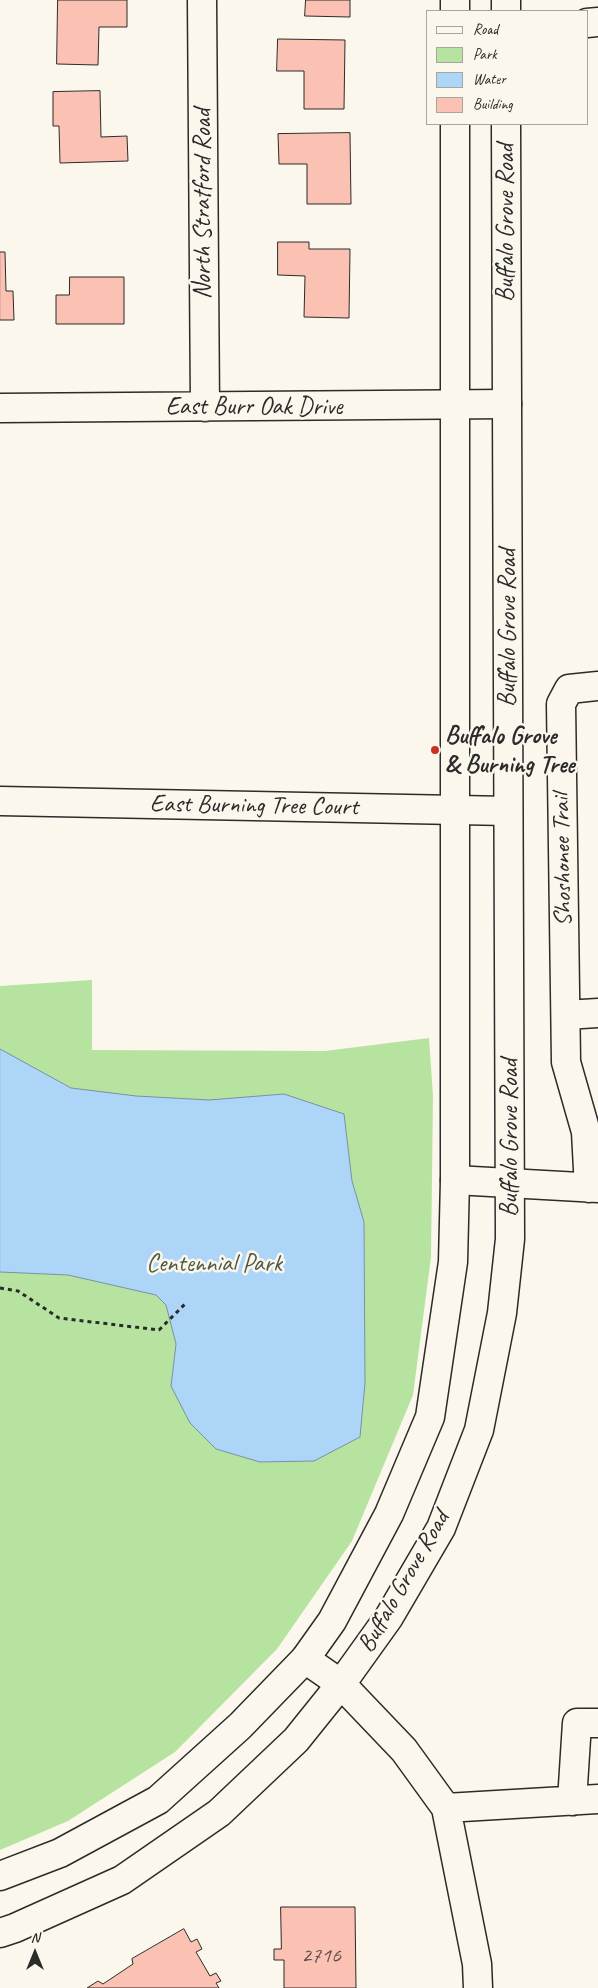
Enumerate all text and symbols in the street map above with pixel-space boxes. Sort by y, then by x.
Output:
legend [426,10,588,125]
text: Road [473,20,498,39]
text: Park [473,45,497,64]
text: Water [473,70,506,89]
text: Building [473,95,512,114]
street label: North Stratford Road [188,109,218,299]
street label: Buffalo Grove Road [491,144,521,302]
street label: East Burr Oak Drive [166,392,342,422]
street label: Buffalo Grove Road [493,549,523,707]
place label: Buffalo Grove & Burning Tree [445,721,575,780]
marker: Buffalo Grove & Burning Tree [429,744,441,756]
street label: East Burning Tree Court [150,789,358,823]
street label: Shoshonee Trail [547,793,579,927]
street label: Buffalo Grove Road [495,1059,525,1217]
park label: Centennial Park [146,1249,282,1279]
street label: Buffalo Grove Road [351,1506,457,1658]
north arrow [10,1928,60,1978]
text: N [31,1929,39,1946]
house number: 2716 [301,1943,341,1969]

